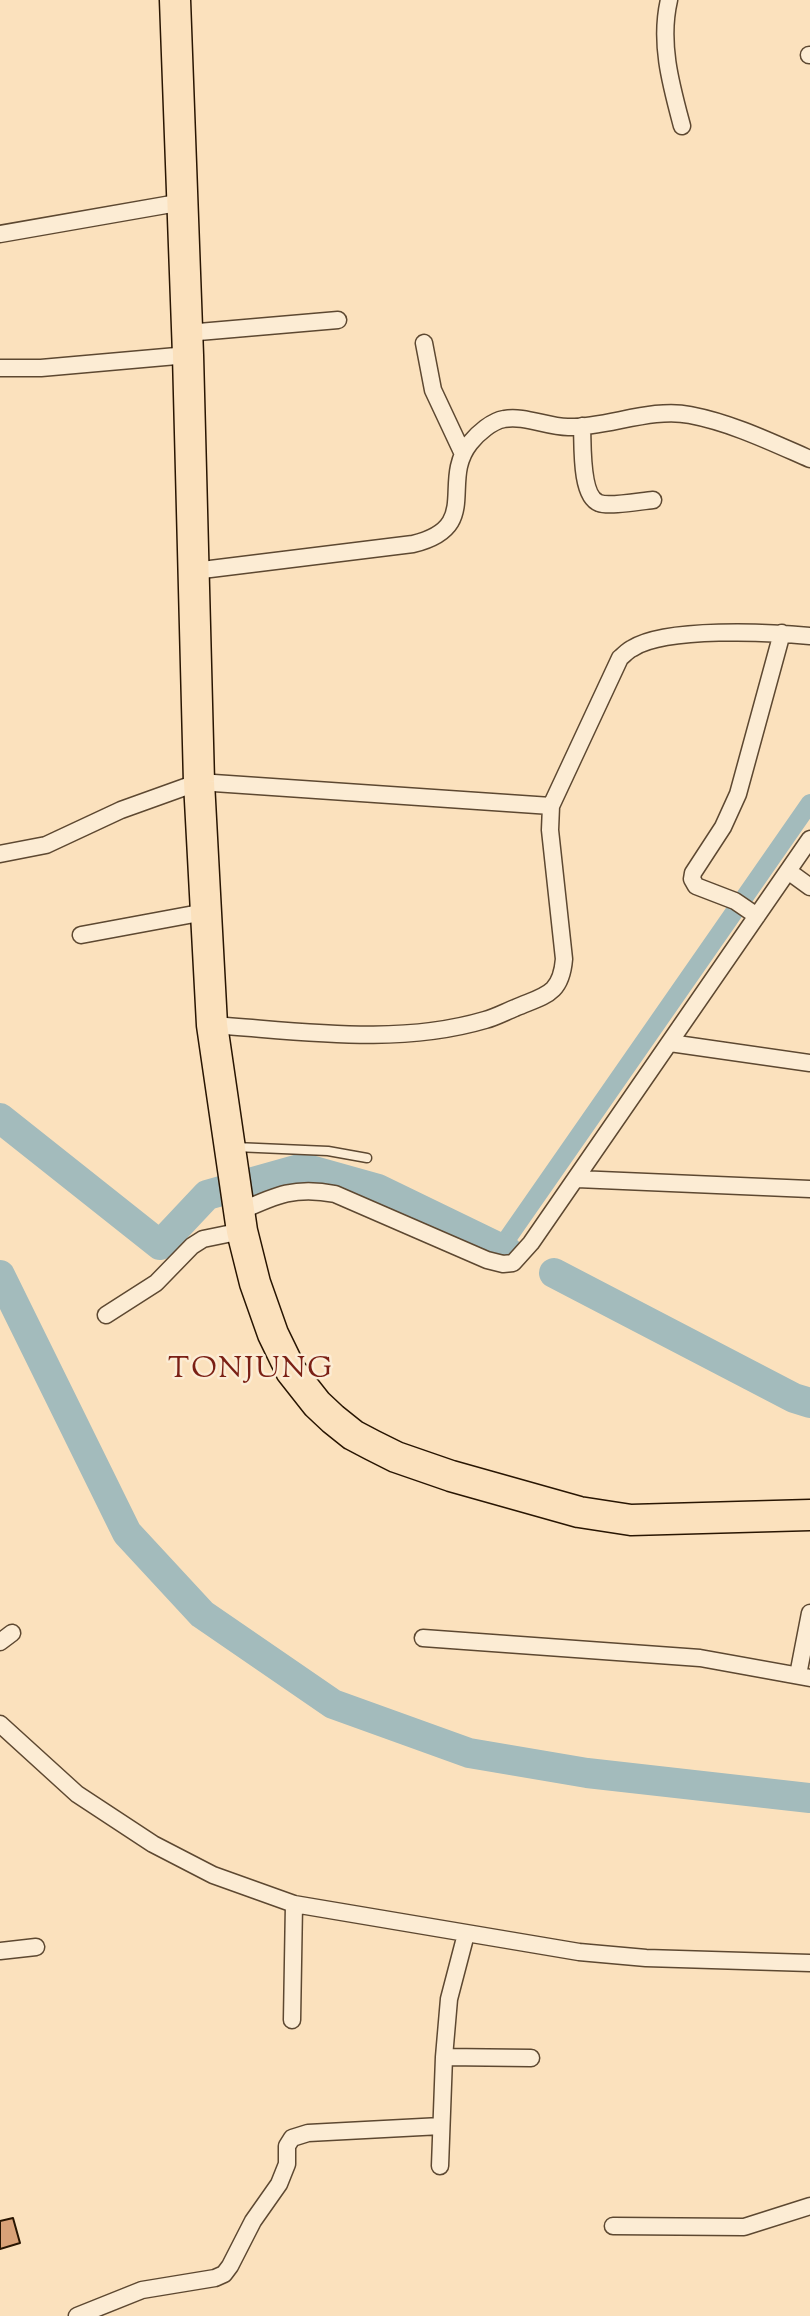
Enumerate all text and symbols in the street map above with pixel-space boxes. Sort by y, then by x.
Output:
district label: TONJUNG [169,1354,333,1390]

